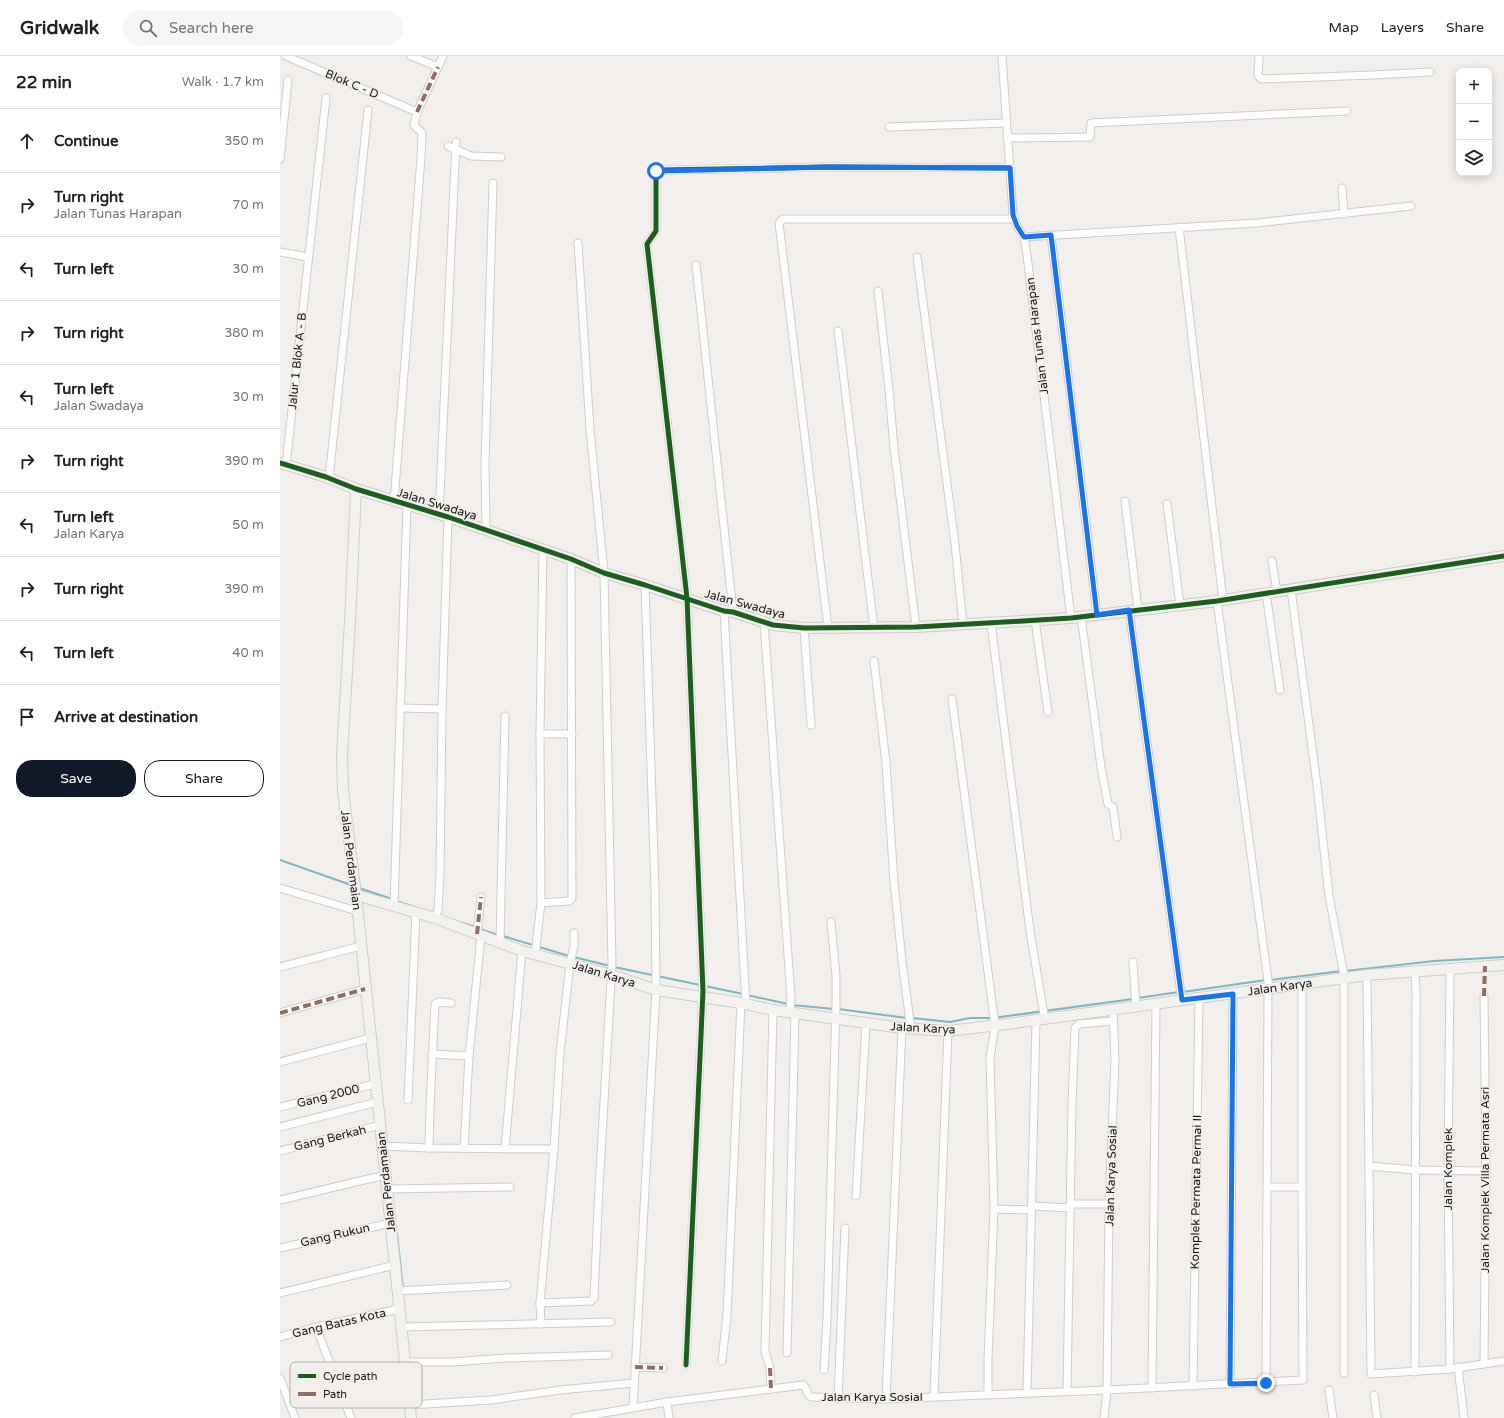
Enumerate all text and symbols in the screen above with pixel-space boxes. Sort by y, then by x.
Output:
search box [123,10,403,46]
text: Gridwalk [20,17,99,39]
icon: search [137,17,159,39]
text: Search here [169,19,253,37]
text: Map [1329,19,1359,36]
text: Layers [1381,19,1424,36]
text: Share [1446,19,1484,36]
street label: Blok C - D [323,66,381,102]
map controls [1456,68,1492,176]
button: + [1456,68,1492,104]
text: 22 min [16,72,72,93]
text: Walk · 1.7 km [182,74,264,90]
button: − [1456,104,1492,140]
icon: ahead [16,130,38,152]
text: Continue [54,132,118,150]
text: 350 m [224,133,264,149]
button: layers [1456,140,1492,176]
route start [647,162,665,180]
text: Turn right [54,188,124,206]
icon: right [16,194,38,216]
text: 70 m [232,197,264,213]
text: Jalan Tunas Harapan [54,206,182,222]
icon: left [16,258,38,280]
text: Turn left [54,260,114,278]
text: 30 m [232,261,264,277]
street label: Jalan Tunas Harapan [1023,277,1051,395]
street label: Jalur 1 Blok A - B [285,312,309,410]
icon: right [16,322,38,344]
text: Turn right [54,324,124,342]
text: 380 m [224,325,264,341]
text: Turn left [54,380,114,398]
icon: left [16,386,38,408]
text: 30 m [232,389,264,405]
text: Jalan Swadaya [54,398,144,414]
icon: right [16,450,38,472]
text: Turn right [54,452,124,470]
text: 390 m [224,453,264,469]
street label: Jalan Swadaya [395,485,479,523]
text: Turn left [54,508,114,526]
icon: left [16,514,38,536]
text: 50 m [232,517,264,533]
text: Jalan Karya [54,526,124,542]
icon: right [16,578,38,600]
text: Turn right [54,580,124,598]
text: 390 m [224,581,264,597]
street label: Jalan Swadaya [703,586,787,622]
icon: left [16,642,38,664]
text: Turn left [54,644,114,662]
text: 40 m [232,645,264,661]
icon: arrive [16,706,38,728]
text: Arrive at destination [54,708,198,726]
button: Save [16,760,136,797]
button: Share [144,760,264,797]
street label: Jalan Perdamaian [338,809,364,911]
street label: Jalan Karya [571,958,637,990]
street label: Jalan Karya [1247,976,1313,998]
street label: Jalan Karya [890,1019,956,1037]
street label: Gang 2000 [295,1081,361,1111]
street label: Jalan Komplek Villa Permata Asri [1478,1087,1492,1273]
street label: Komplek Permata Permai II [1188,1115,1204,1269]
street label: Gang Berkah [292,1122,368,1154]
street label: Jalan Karya Sosial [1102,1125,1120,1227]
street label: Jalan Komplek [1441,1127,1455,1210]
street label: Jalan Perdamaian [374,1131,398,1233]
street label: Gang Rukun [299,1220,371,1250]
street label: Gang Batas Kota [291,1305,387,1341]
legend [290,1362,422,1408]
text: Cycle path [323,1370,378,1383]
route end [1257,1374,1275,1392]
text: Path [323,1388,347,1401]
street label: Jalan Karya Sosial [821,1390,923,1404]

